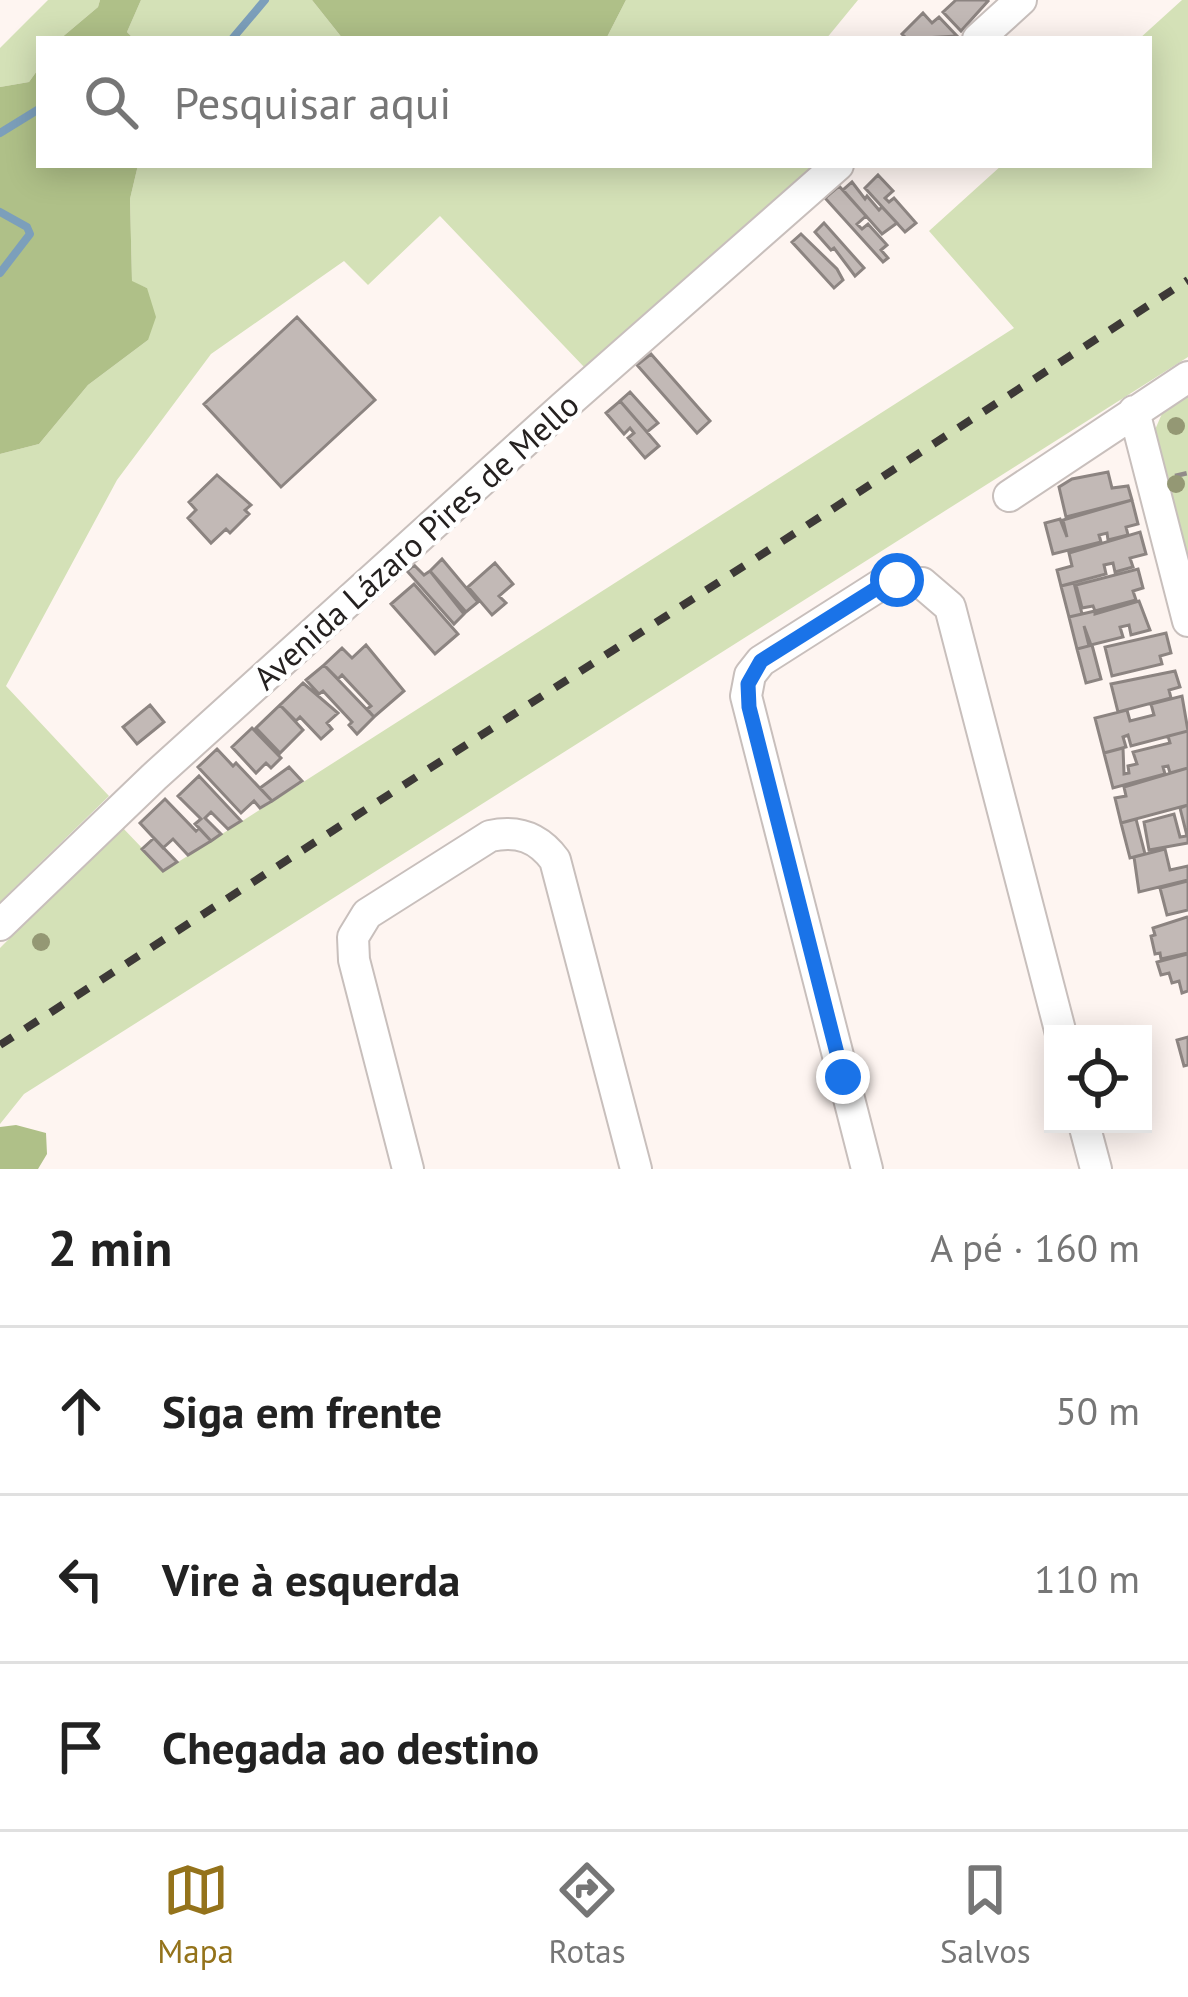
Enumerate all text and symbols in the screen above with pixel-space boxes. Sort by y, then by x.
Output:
search box [36,36,1152,168]
icon: search [78,69,144,135]
text: Pesquisar aqui [174,73,451,131]
street label: Avenida Lázaro Pires de Mello [244,383,587,698]
route start [870,553,924,607]
map controls [1044,1025,1152,1133]
button: locate [1044,1025,1152,1133]
route end [816,1050,870,1104]
text: 2 min [48,1214,172,1280]
text: A pé · 160 m [930,1222,1140,1273]
icon: ahead [48,1378,114,1444]
text: Siga em frente [162,1382,442,1440]
text: 50 m [1055,1385,1140,1436]
icon: left [48,1546,114,1612]
text: Vire à esquerda [162,1550,460,1608]
text: 110 m [1034,1553,1140,1604]
icon: arrive [48,1714,114,1780]
text: Chegada ao destino [162,1718,539,1776]
tab: Mapa [157,1857,234,1972]
tab: Rotas [548,1857,626,1972]
tab: Salvos [940,1857,1031,1972]

